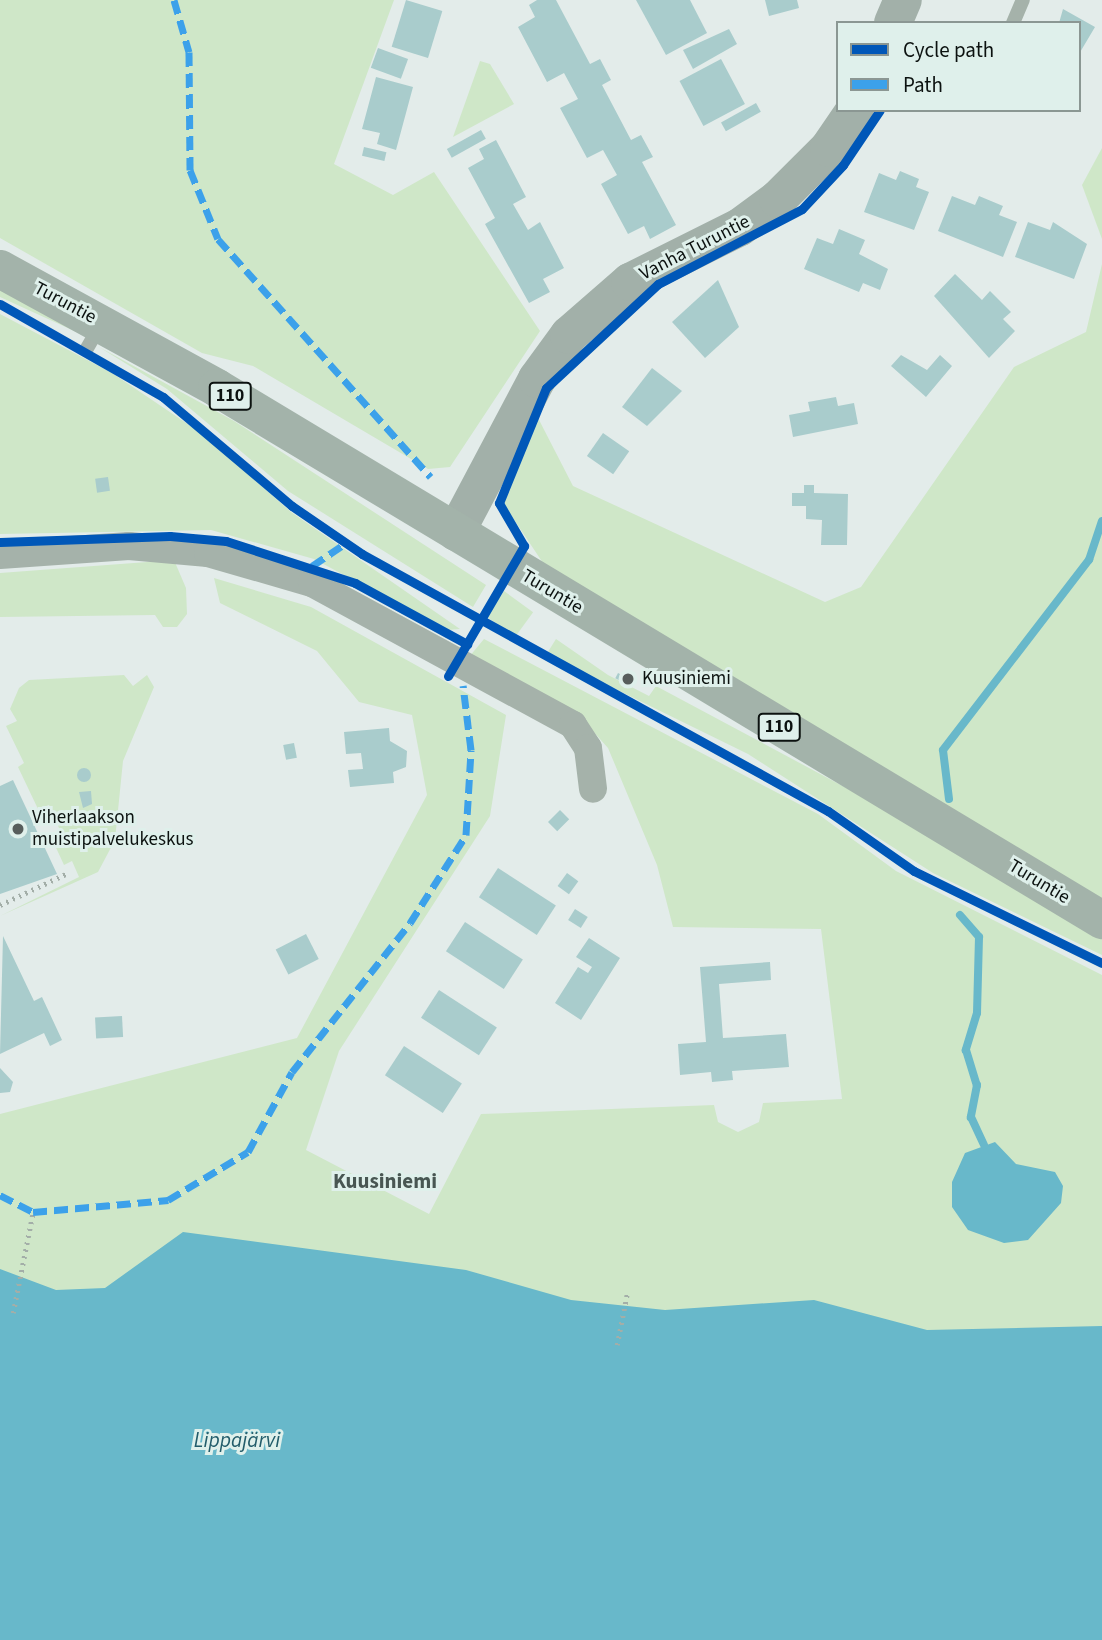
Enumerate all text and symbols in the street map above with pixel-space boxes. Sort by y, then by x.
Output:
legend [836,21,1081,112]
text: Cycle path [903,35,994,65]
text: Path [903,70,943,100]
street label: Vanha Turuntie [636,210,754,286]
street label: Turuntie [30,277,100,329]
road number: 110 [207,382,253,410]
street label: Turuntie [517,565,587,619]
place label: Kuusiniemi [642,668,731,690]
marker: Kuusiniemi [620,671,636,687]
road number: 110 [756,712,802,742]
place label: Viherlaakson muistipalvelukeskus [32,807,193,851]
marker: Viherlaakson muistipalvelukeskus [10,821,26,837]
street label: Turuntie [1004,855,1074,909]
district label: Kuusiniemi [333,1168,437,1194]
water label: Lippajärvi [194,1427,280,1453]

